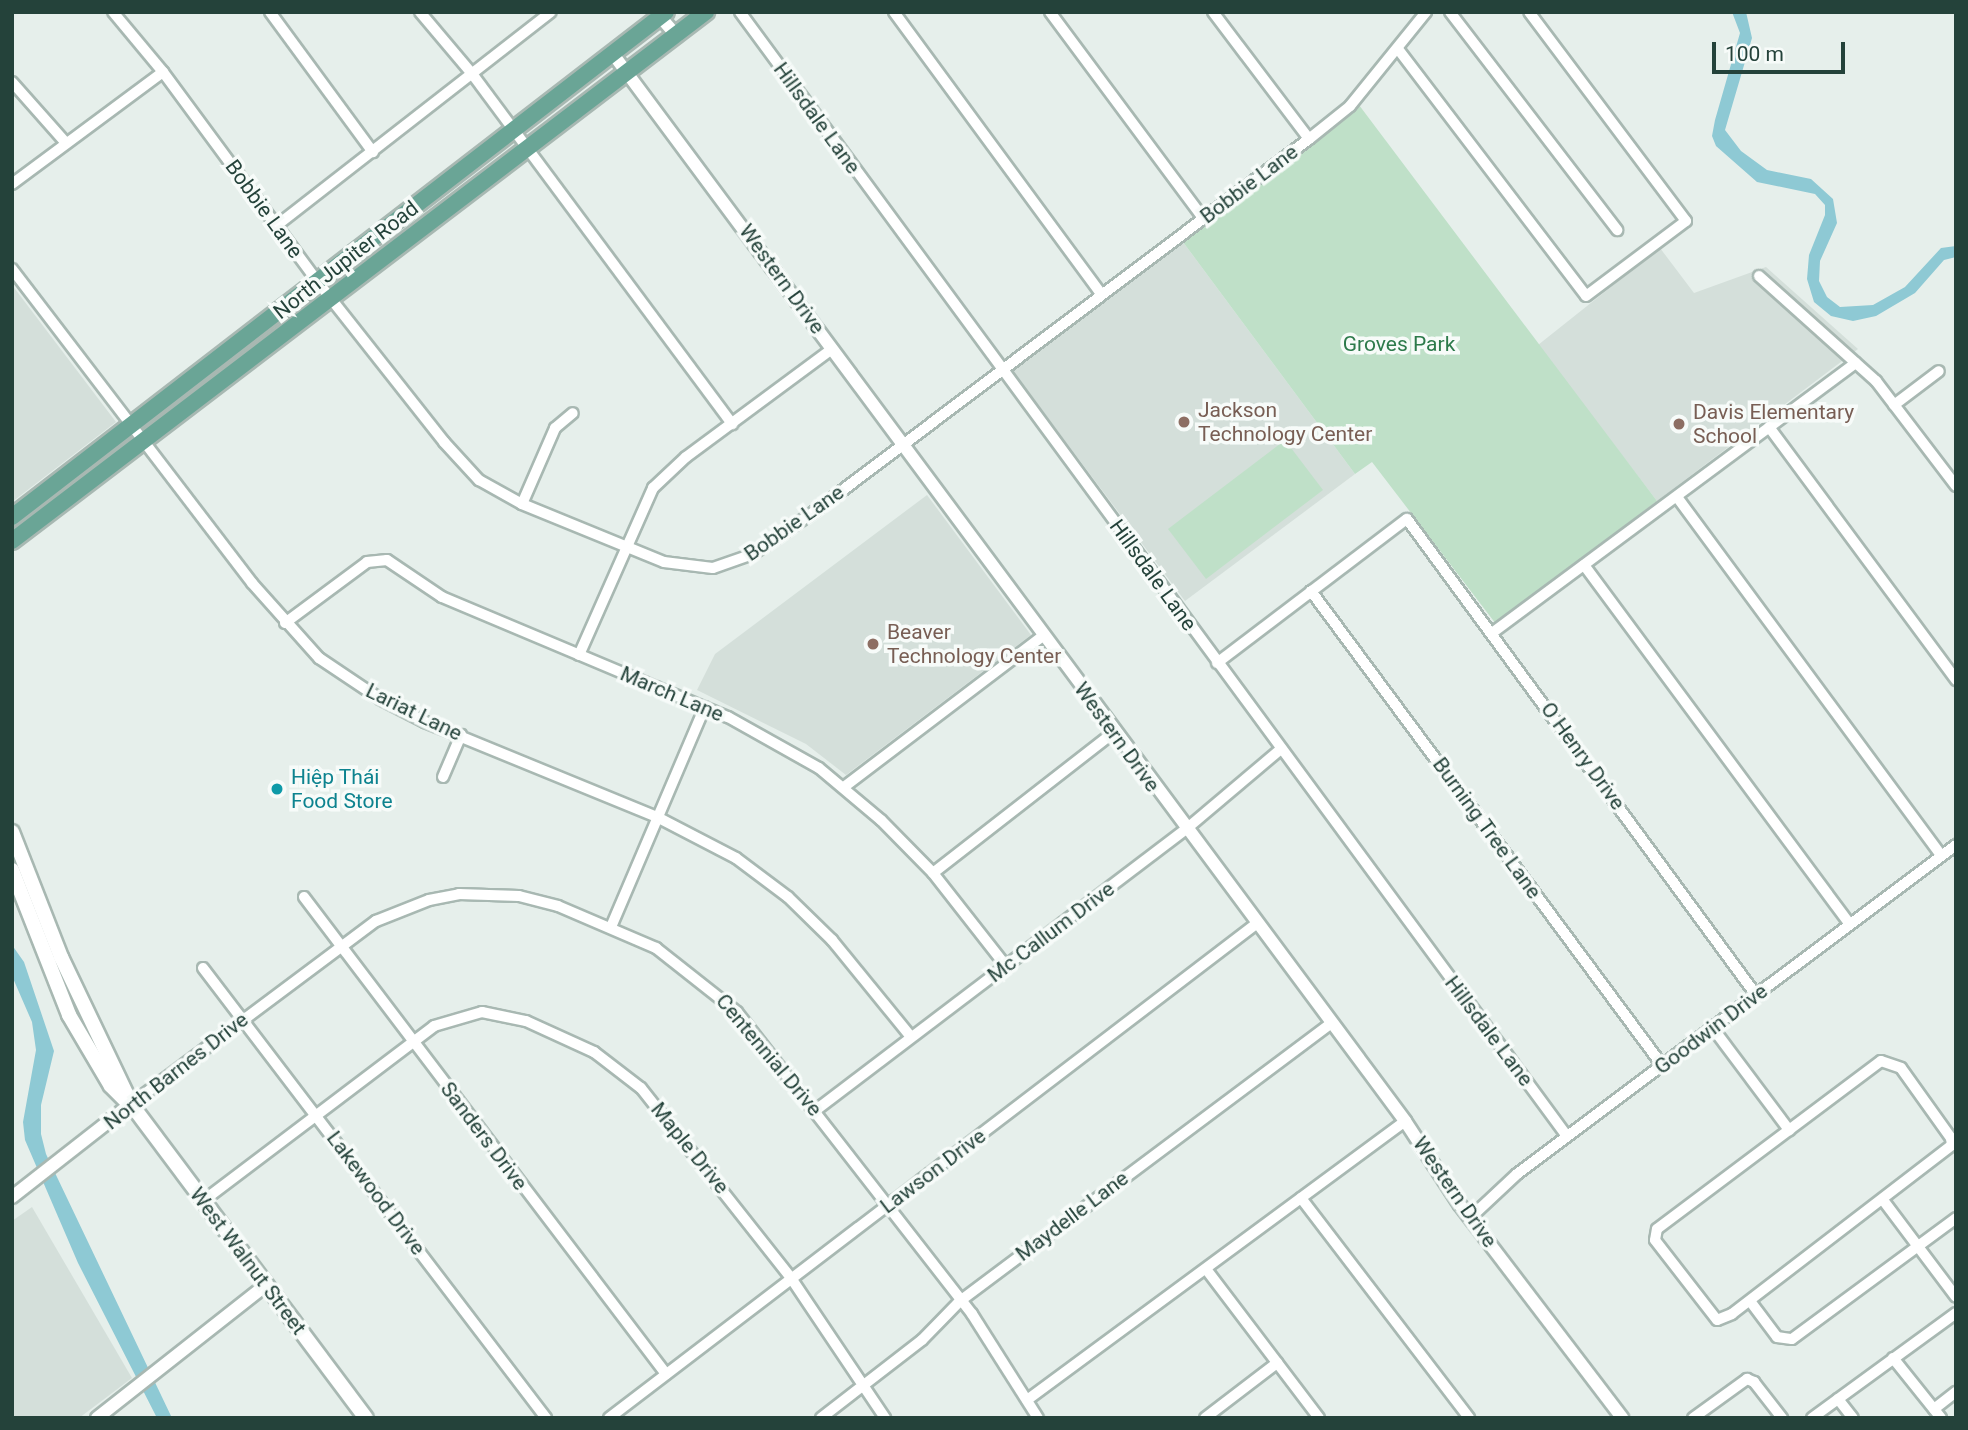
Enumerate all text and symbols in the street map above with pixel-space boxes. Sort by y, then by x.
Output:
scale bar [1716,28,1849,72]
text: 100 m [1725,42,1784,66]
street label: Hillsdale Lane [768,57,866,179]
street label: Bobbie Lane [1195,139,1303,229]
street label: Bobbie Lane [220,155,308,263]
street label: North Jupiter Road [269,196,423,324]
street label: Western Drive [734,219,830,339]
park label: Groves Park [1343,331,1455,357]
place label: Jackson Technology Center [1198,397,1372,447]
place label: Davis Elementary School [1693,399,1854,449]
marker: Jackson Technology Center [1176,414,1192,430]
marker: Davis Elementary School [1671,416,1687,432]
street label: Bobbie Lane [739,480,849,566]
street label: Hillsdale Lane [1104,514,1202,636]
place label: Beaver Technology Center [887,619,1061,669]
marker: Beaver Technology Center [865,636,881,652]
street label: March Lane [616,661,728,727]
street label: Western Drive [1069,677,1165,797]
street label: Lariat Lane [362,678,466,746]
street label: O Henry Drive [1535,697,1631,815]
street label: Burning Tree Lane [1427,752,1547,904]
place label: Hiệp Thái Food Store [291,764,393,814]
marker: Hiệp Thái Food Store [269,781,285,797]
street label: Mc Callum Drive [983,876,1119,988]
street label: Hillsdale Lane [1439,971,1539,1091]
street label: Goodwin Drive [1650,978,1772,1080]
street label: Centennial Drive [711,989,827,1121]
street label: North Barnes Drive [99,1007,253,1135]
street label: Sanders Drive [435,1077,533,1195]
street label: Maple Drive [646,1097,734,1199]
street label: Lawson Drive [875,1123,991,1219]
street label: Lakewood Drive [321,1126,431,1260]
street label: Western Drive [1408,1132,1502,1252]
street label: Maydelle Lane [1011,1165,1133,1267]
street label: West Walnut Street [184,1182,312,1340]

